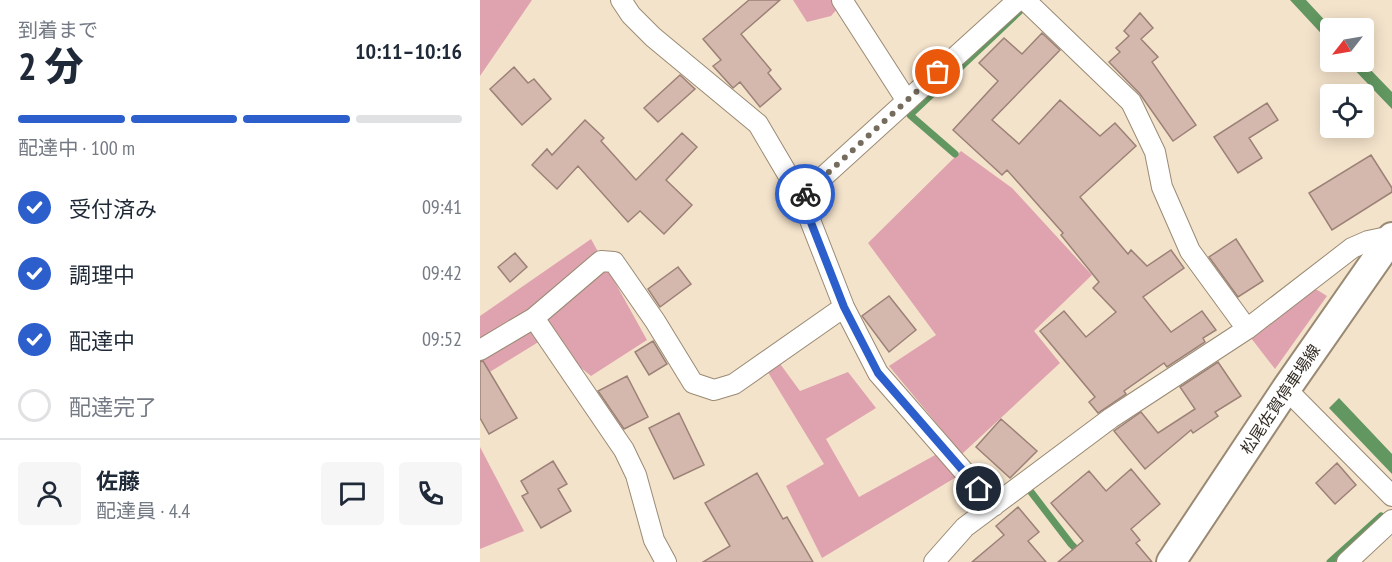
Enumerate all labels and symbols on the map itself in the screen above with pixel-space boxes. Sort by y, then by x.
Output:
north arrow [1320,18,1374,72]
pin [912,46,963,97]
courier [775,164,835,224]
street label: 松尾佐賀停車場線 [1236,340,1324,458]
pin [953,463,1004,514]

